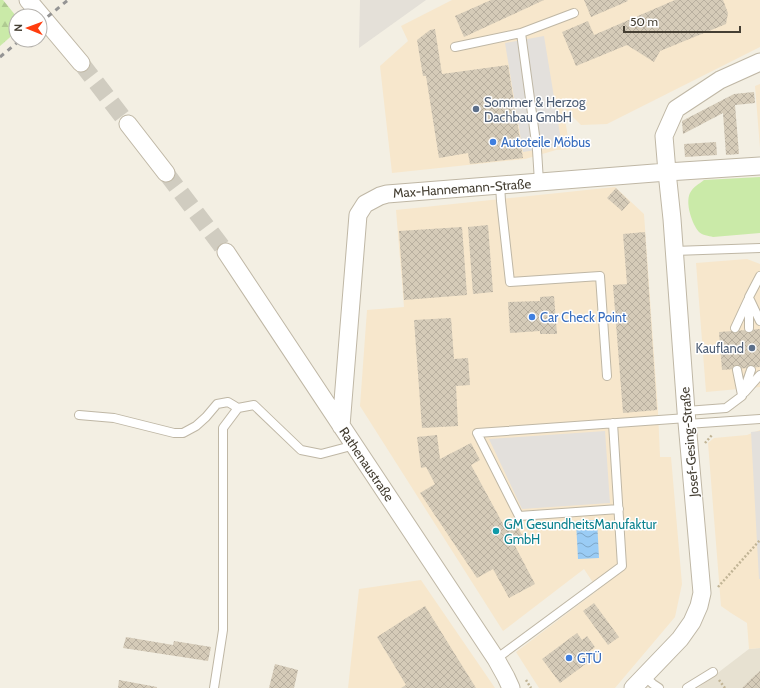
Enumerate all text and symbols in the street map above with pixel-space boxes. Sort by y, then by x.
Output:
north arrow [8,8,48,48]
scale bar [624,8,740,34]
text: 50 m [630,14,658,29]
text: N [11,24,25,32]
place label: Sommer & Herzog Dachbau GmbH [484,94,586,125]
marker: Sommer & Herzog Dachbau GmbH [471,104,481,114]
place label: Autoteile Möbus [501,134,591,150]
marker: Autoteile Möbus [488,137,498,147]
street label: Max-Hannemann-Straße [392,175,532,201]
place label: Car Check Point [540,309,627,325]
marker: Car Check Point [527,312,537,322]
place label: Kaufland [695,340,744,356]
marker: Kaufland [747,343,757,353]
street label: Josef-Gesing-Straße [676,386,702,499]
street label: Rathenaustraße [336,424,398,505]
place label: GM GesundheitsManufaktur GmbH [504,516,658,547]
marker: GM GesundheitsManufaktur GmbH [491,526,501,536]
place label: GTÜ [577,650,602,666]
marker: GTÜ [564,653,574,663]

